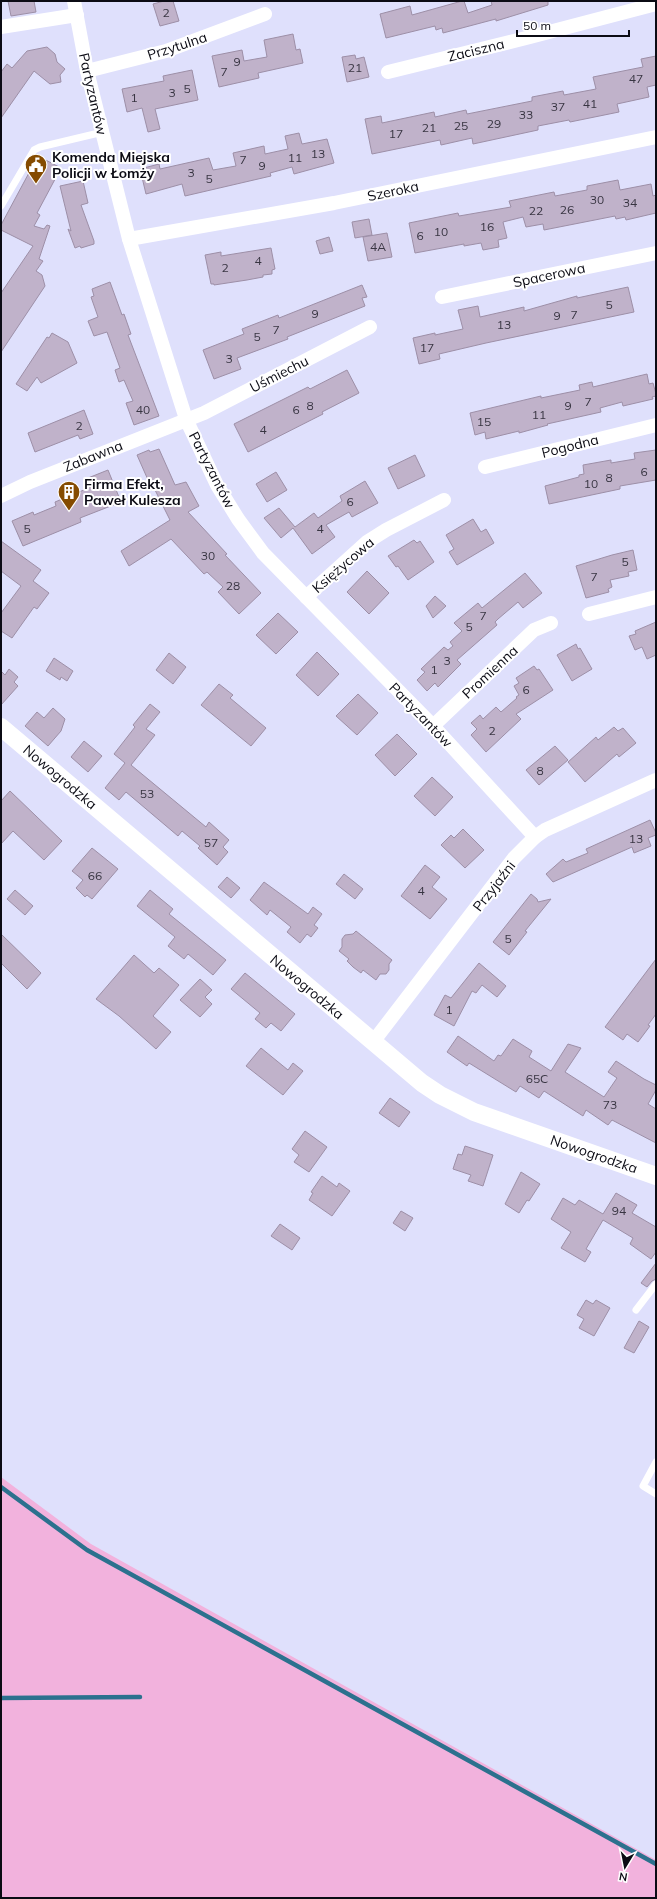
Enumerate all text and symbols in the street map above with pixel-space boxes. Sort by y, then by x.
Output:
house number: 2 [162,5,170,20]
scale bar [517,12,629,38]
text: 50 m [523,18,551,33]
street label: Przytulna [145,28,209,64]
street label: Zaciszna [446,34,506,66]
street label: Partyzantów [75,51,111,137]
house number: 9 [233,54,241,69]
house number: 21 [348,60,362,75]
house number: 7 [220,64,228,79]
house number: 47 [629,71,643,86]
house number: 5 [183,81,191,96]
house number: 3 [168,85,176,100]
house number: 1 [130,90,138,105]
house number: 41 [583,96,597,111]
house number: 37 [551,99,565,114]
house number: 33 [519,107,533,122]
house number: 29 [487,116,501,131]
house number: 25 [454,118,468,133]
house number: 21 [422,120,436,135]
house number: 17 [389,126,403,141]
house number: 13 [311,146,325,161]
place label: Komenda Miejska Policji w Łomży [52,148,170,182]
house number: 11 [288,150,302,165]
public building icon: Komenda Miejska Policji w Łomży [23,152,49,185]
house number: 7 [239,152,247,167]
house number: 9 [258,158,266,173]
house number: 3 [187,165,195,180]
house number: 5 [205,171,213,186]
street label: Szeroka [366,177,420,205]
house number: 30 [590,192,604,207]
house number: 34 [623,195,637,210]
house number: 26 [560,202,574,217]
house number: 22 [529,203,543,218]
house number: 16 [480,219,494,234]
house number: 10 [434,224,448,239]
house number: 6 [416,228,424,243]
house number: 4A [370,239,386,254]
house number: 4 [254,253,262,268]
street label: Spacerowa [511,259,587,291]
house number: 2 [221,260,229,275]
house number: 5 [605,297,613,312]
house number: 9 [311,306,319,321]
house number: 7 [570,307,578,322]
house number: 9 [553,308,561,323]
house number: 13 [497,317,511,332]
house number: 7 [272,322,280,337]
house number: 5 [253,329,261,344]
house number: 17 [420,340,434,355]
house number: 3 [225,351,233,366]
street label: Uśmiechu [247,352,311,396]
house number: 7 [584,394,592,409]
house number: 8 [306,398,314,413]
house number: 9 [564,398,572,413]
house number: 40 [136,402,150,417]
house number: 6 [292,402,300,417]
house number: 11 [532,407,546,422]
house number: 15 [477,414,491,429]
house number: 2 [75,418,83,433]
house number: 4 [259,422,267,437]
street label: Partyzantów [185,429,239,511]
street label: Pogodna [540,430,600,462]
street label: Zabawna [61,436,125,476]
house number: 6 [640,464,648,479]
house number: 8 [605,470,613,485]
place label: Firma Efekt, Paweł Kulesza [84,475,181,509]
house number: 10 [584,476,598,491]
building icon: Firma Efekt, Paweł Kulesza [56,479,82,512]
house number: 6 [346,494,354,509]
house number: 5 [23,521,31,536]
house number: 4 [316,521,324,536]
street label: Księżycowa [308,533,378,597]
house number: 30 [201,548,215,563]
house number: 5 [621,554,629,569]
house number: 7 [590,569,598,584]
house number: 28 [226,578,240,593]
house number: 7 [479,608,487,623]
house number: 5 [465,619,473,634]
street label: Promienna [458,642,522,702]
house number: 3 [443,653,451,668]
house number: 1 [430,662,438,677]
street label: Partyzantów [385,679,457,751]
house number: 6 [522,682,530,697]
house number: 2 [488,723,496,738]
street label: Nowogrodzka [19,741,101,813]
house number: 8 [536,763,544,778]
house number: 53 [140,786,154,801]
house number: 13 [629,831,643,846]
house number: 57 [204,835,218,850]
street label: Przyjaźni [469,857,519,915]
house number: 66 [88,868,102,883]
house number: 4 [417,883,425,898]
house number: 5 [504,931,512,946]
street label: Nowogrodzka [266,951,348,1023]
house number: 1 [445,1002,453,1017]
house number: 65C [526,1071,548,1086]
house number: 73 [603,1097,617,1112]
street label: Nowogrodzka [548,1131,640,1177]
house number: 94 [612,1203,626,1218]
north arrow [605,1847,645,1887]
text: N [618,1869,629,1884]

